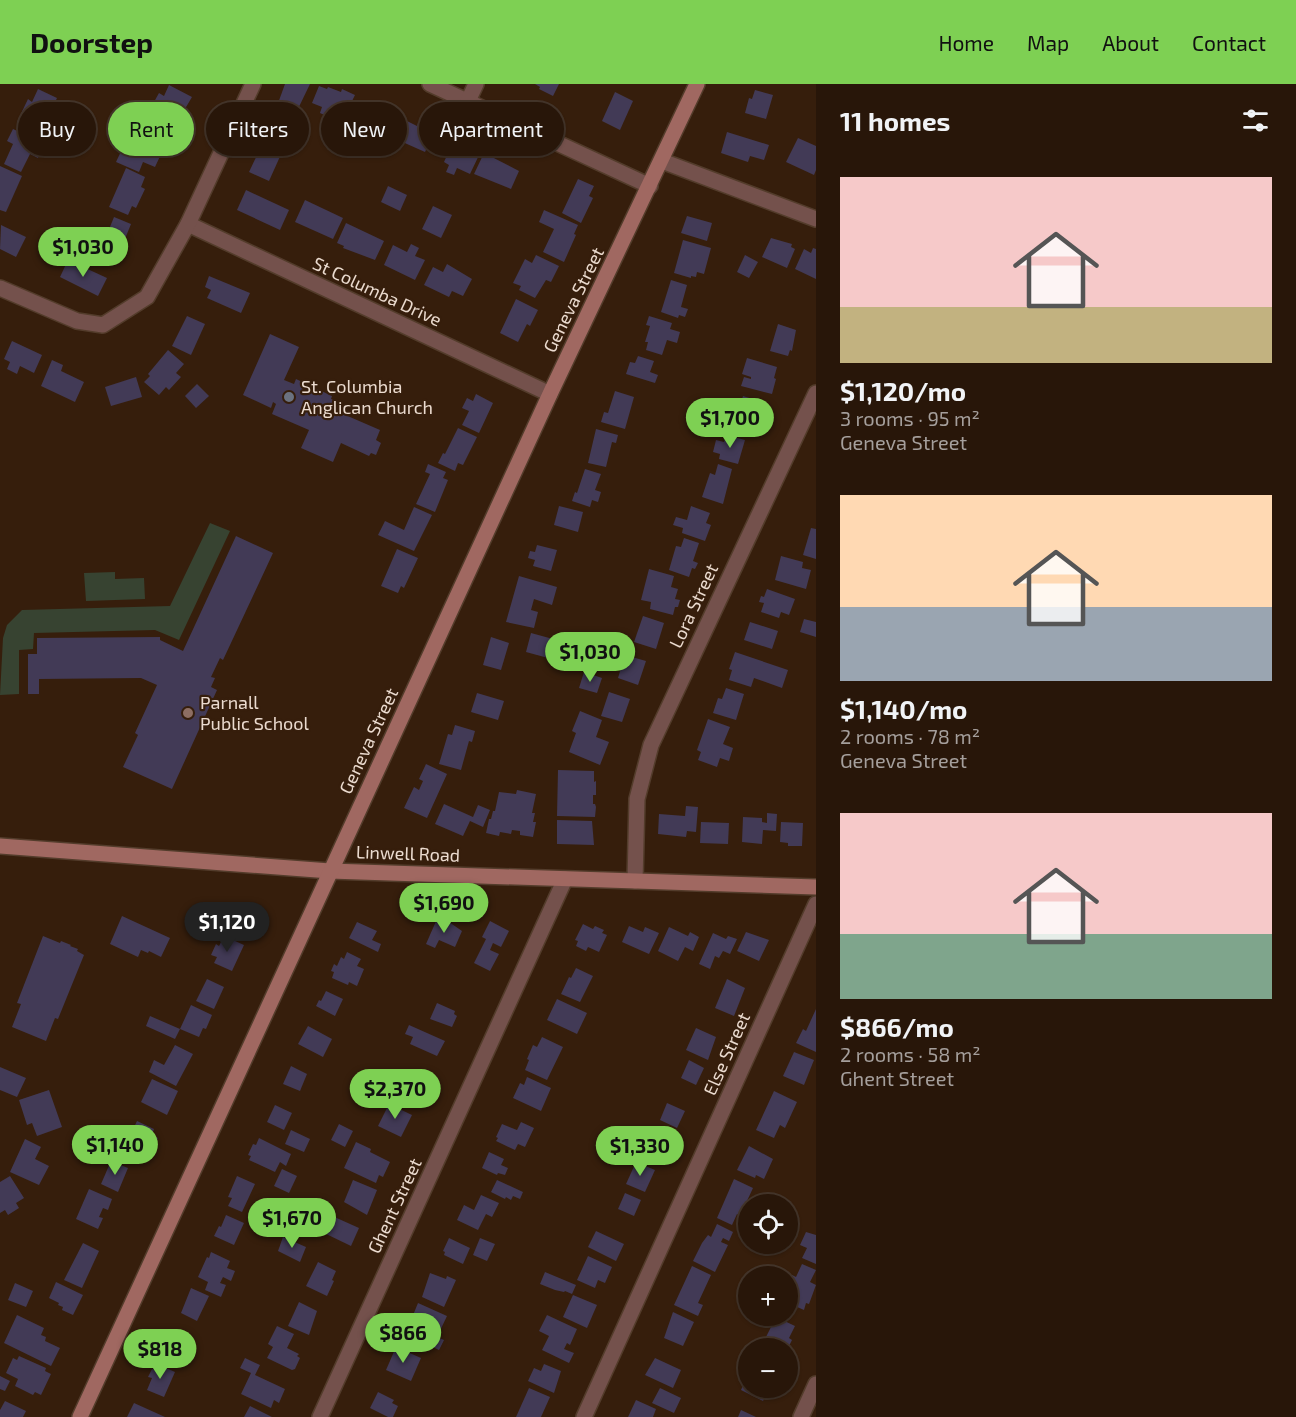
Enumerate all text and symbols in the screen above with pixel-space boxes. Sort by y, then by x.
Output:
text: Doorstep [30,25,153,59]
text: Home [938,30,994,55]
text: Map [1027,30,1069,55]
text: About [1102,30,1159,55]
text: Contact [1192,30,1266,55]
chip: Buy [18,102,96,156]
chip: Rent [108,102,194,156]
chip: Filters [206,102,309,156]
chip: New [321,102,407,156]
chip: Apartment [419,102,564,156]
icon: filters [1239,104,1272,137]
text: 11 homes [840,105,950,136]
icon: home [1002,216,1110,324]
pin: $1,030 [34,227,132,278]
text: $1,030 [52,234,114,258]
street label: Geneva Street [538,243,608,356]
street label: St Columba Drive [310,252,445,331]
place label: St. Columbia Anglican Church [301,375,433,418]
text: $1,120/mo [840,375,966,406]
marker: St. Columbia Anglican Church [282,390,296,404]
pin: $1,700 [681,398,779,449]
text: $1,700 [700,405,760,429]
text: 3 rooms · 95 m² [840,406,980,430]
text: Geneva Street [840,430,967,454]
icon: home [1002,534,1110,642]
street label: Lora Street [664,560,722,651]
pin: $1,030 [541,632,639,683]
text: $1,030 [559,639,621,663]
street label: Geneva Street [334,684,402,797]
place label: Parnall Public School [200,691,310,734]
text: $1,140/mo [840,693,967,724]
marker: Parnall Public School [181,706,195,720]
text: 2 rooms · 78 m² [840,724,980,748]
text: Geneva Street [840,748,967,772]
street label: Linwell Road [356,840,461,866]
icon: home [1002,852,1110,960]
pin: $1,690 [395,883,493,934]
text: $1,690 [413,890,475,914]
pin: $1,120 [178,902,276,953]
text: $1,120 [198,909,256,933]
street label: Else Street [698,1009,754,1098]
text: $866/mo [840,1011,954,1042]
text: 2 rooms · 58 m² [840,1042,981,1066]
text: Ghent Street [840,1066,954,1090]
pin: $2,370 [346,1069,444,1120]
text: $2,370 [364,1076,426,1100]
pin: $1,140 [66,1125,164,1176]
pin: $1,330 [591,1126,689,1177]
text: $1,140 [86,1132,144,1156]
text: $1,330 [610,1133,670,1157]
street label: Ghent Street [362,1154,426,1257]
map controls [738,1194,798,1398]
button: locate [738,1194,798,1254]
pin: $1,670 [243,1198,341,1249]
text: $1,670 [262,1205,322,1229]
button: + [738,1266,798,1326]
pin: $866 [367,1313,439,1364]
text: $866 [379,1320,427,1344]
pin: $818 [124,1329,196,1380]
text: $818 [137,1336,183,1360]
button: − [738,1338,798,1398]

